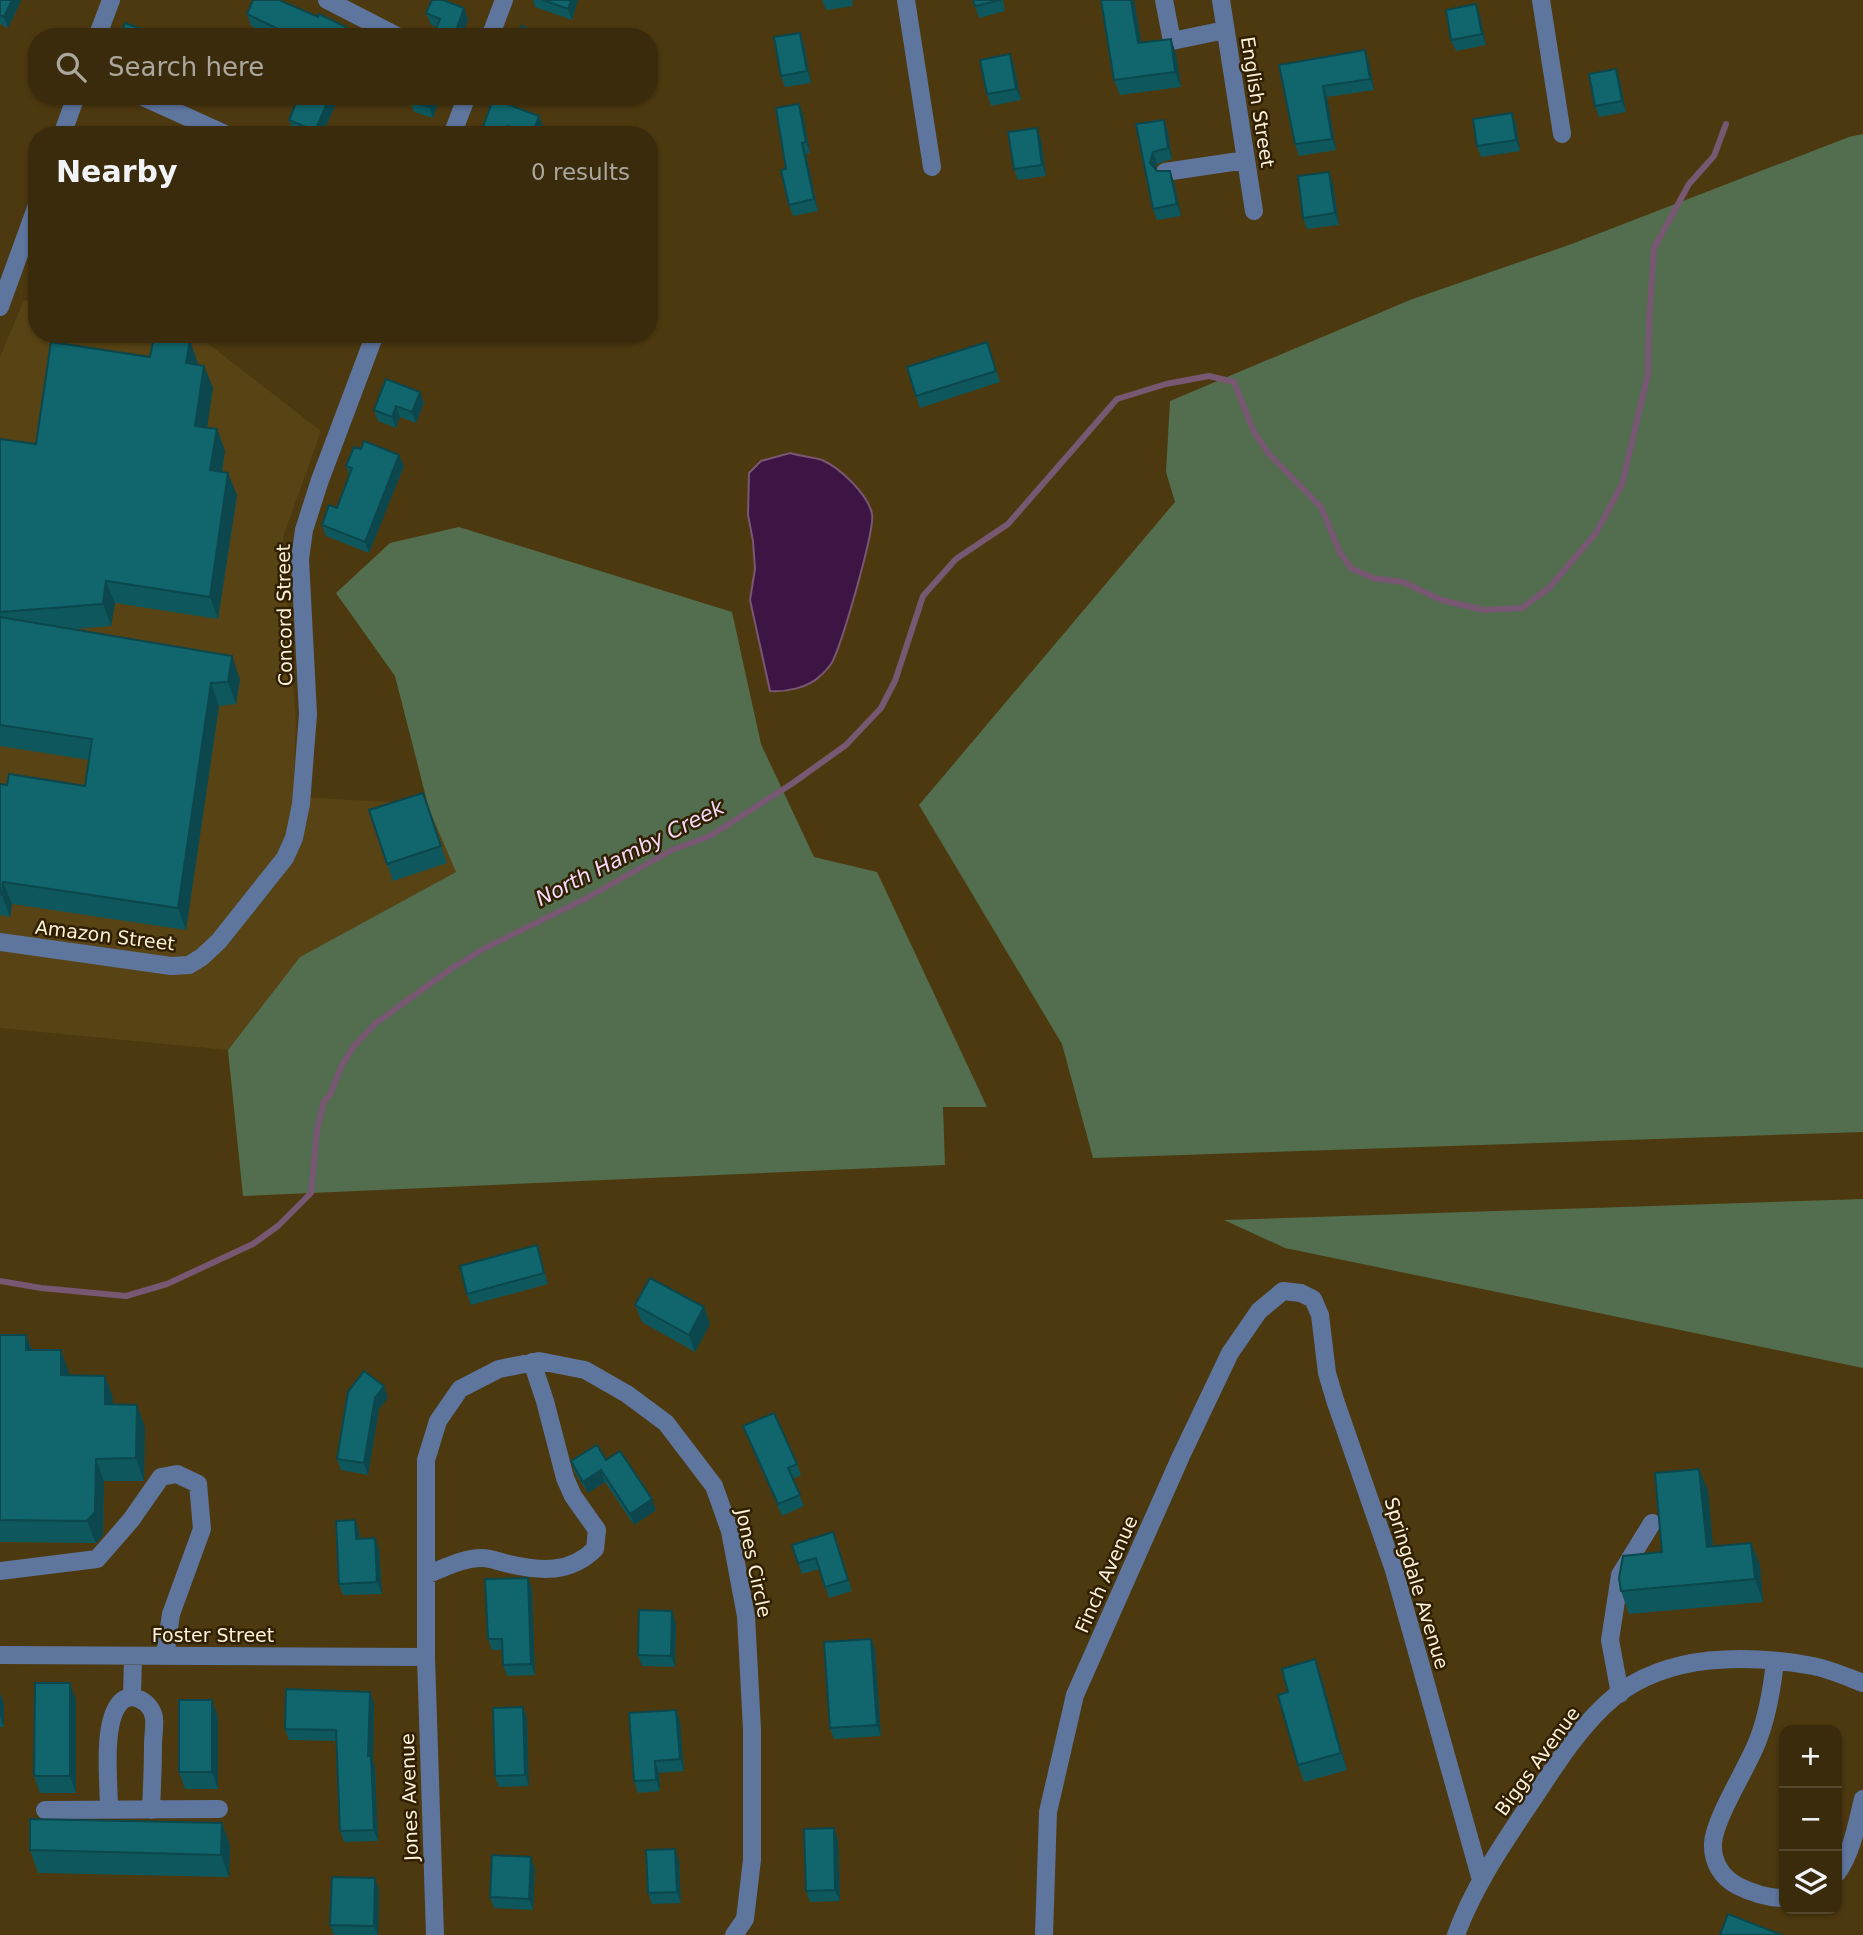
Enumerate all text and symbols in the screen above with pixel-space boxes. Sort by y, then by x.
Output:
search box [28,28,658,105]
street label: English Street [1237,35,1279,169]
icon: search [52,48,90,86]
text: Search here [108,52,264,82]
text: Nearby [56,154,178,189]
text: 0 results [531,159,630,185]
street label: Concord Street [272,544,296,686]
water label: North Hamby Creek [532,795,729,911]
street label: Amazon Street [34,916,176,954]
street label: Springdale Avenue [1380,1494,1454,1672]
street label: Jones Circle [732,1506,776,1619]
street label: Finch Avenue [1070,1512,1142,1636]
street label: Foster Street [152,1624,274,1646]
street label: Biggs Avenue [1490,1702,1584,1820]
map controls [1779,1725,1842,1914]
button: + [1779,1725,1842,1788]
street label: Jones Avenue [396,1733,422,1862]
button: − [1779,1788,1842,1851]
button: layers [1779,1851,1842,1914]

